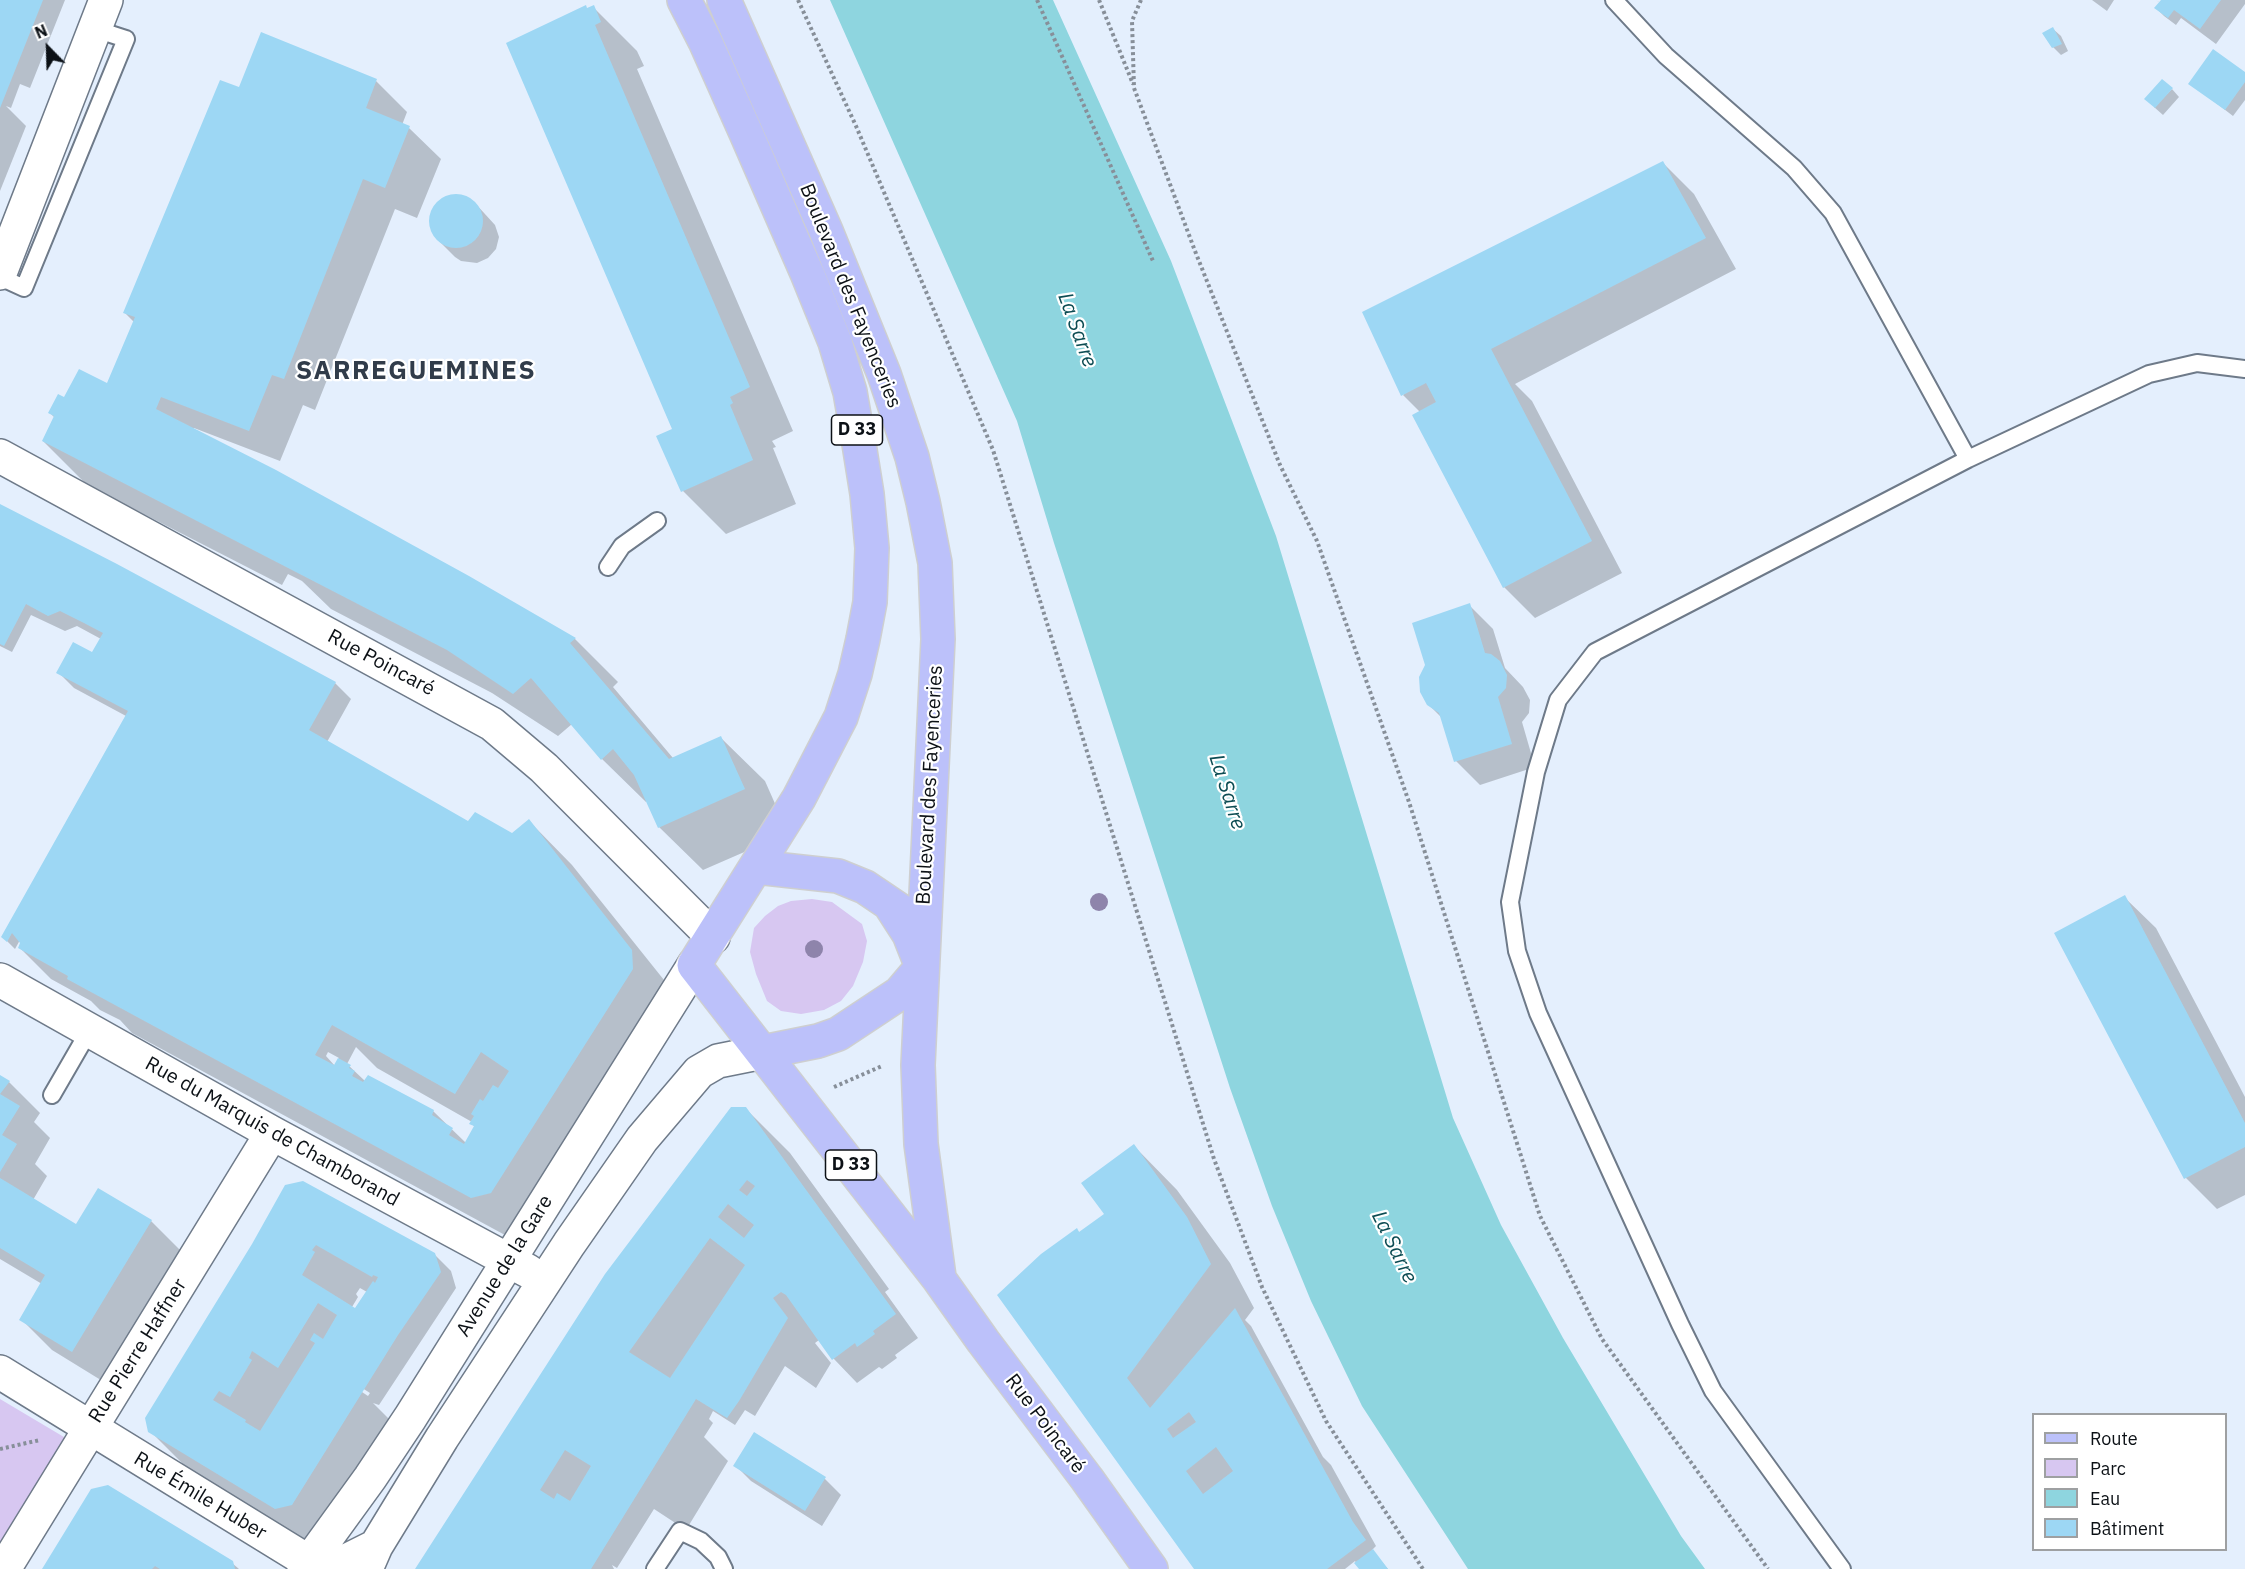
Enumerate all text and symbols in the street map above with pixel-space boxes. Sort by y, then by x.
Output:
north arrow [18,18,78,78]
text: N [32,20,50,43]
street label: Boulevard des Fayenceries [794,180,906,412]
water label: La Sarre [1052,289,1102,371]
district label: SARREGUEMINES [296,355,536,387]
road number: D 33 [832,415,882,445]
street label: Rue Poincaré [323,625,439,701]
street label: Boulevard des Fayenceries [912,665,948,905]
water label: La Sarre [1203,751,1251,833]
street label: Rue du Marquis de Chamborand [141,1052,403,1212]
road number: D 33 [826,1150,876,1180]
street label: Avenue de la Gare [452,1191,558,1341]
water label: La Sarre [1366,1207,1422,1287]
street label: Rue Pierre Haffner [84,1274,192,1428]
street label: Rue Poincaré [1000,1370,1090,1478]
legend [2032,1413,2227,1551]
text: Route [2090,1427,2138,1450]
street label: Rue Émile Huber [129,1447,271,1545]
text: Parc [2090,1457,2126,1480]
text: Eau [2090,1487,2120,1510]
text: Bâtiment [2090,1517,2164,1540]

